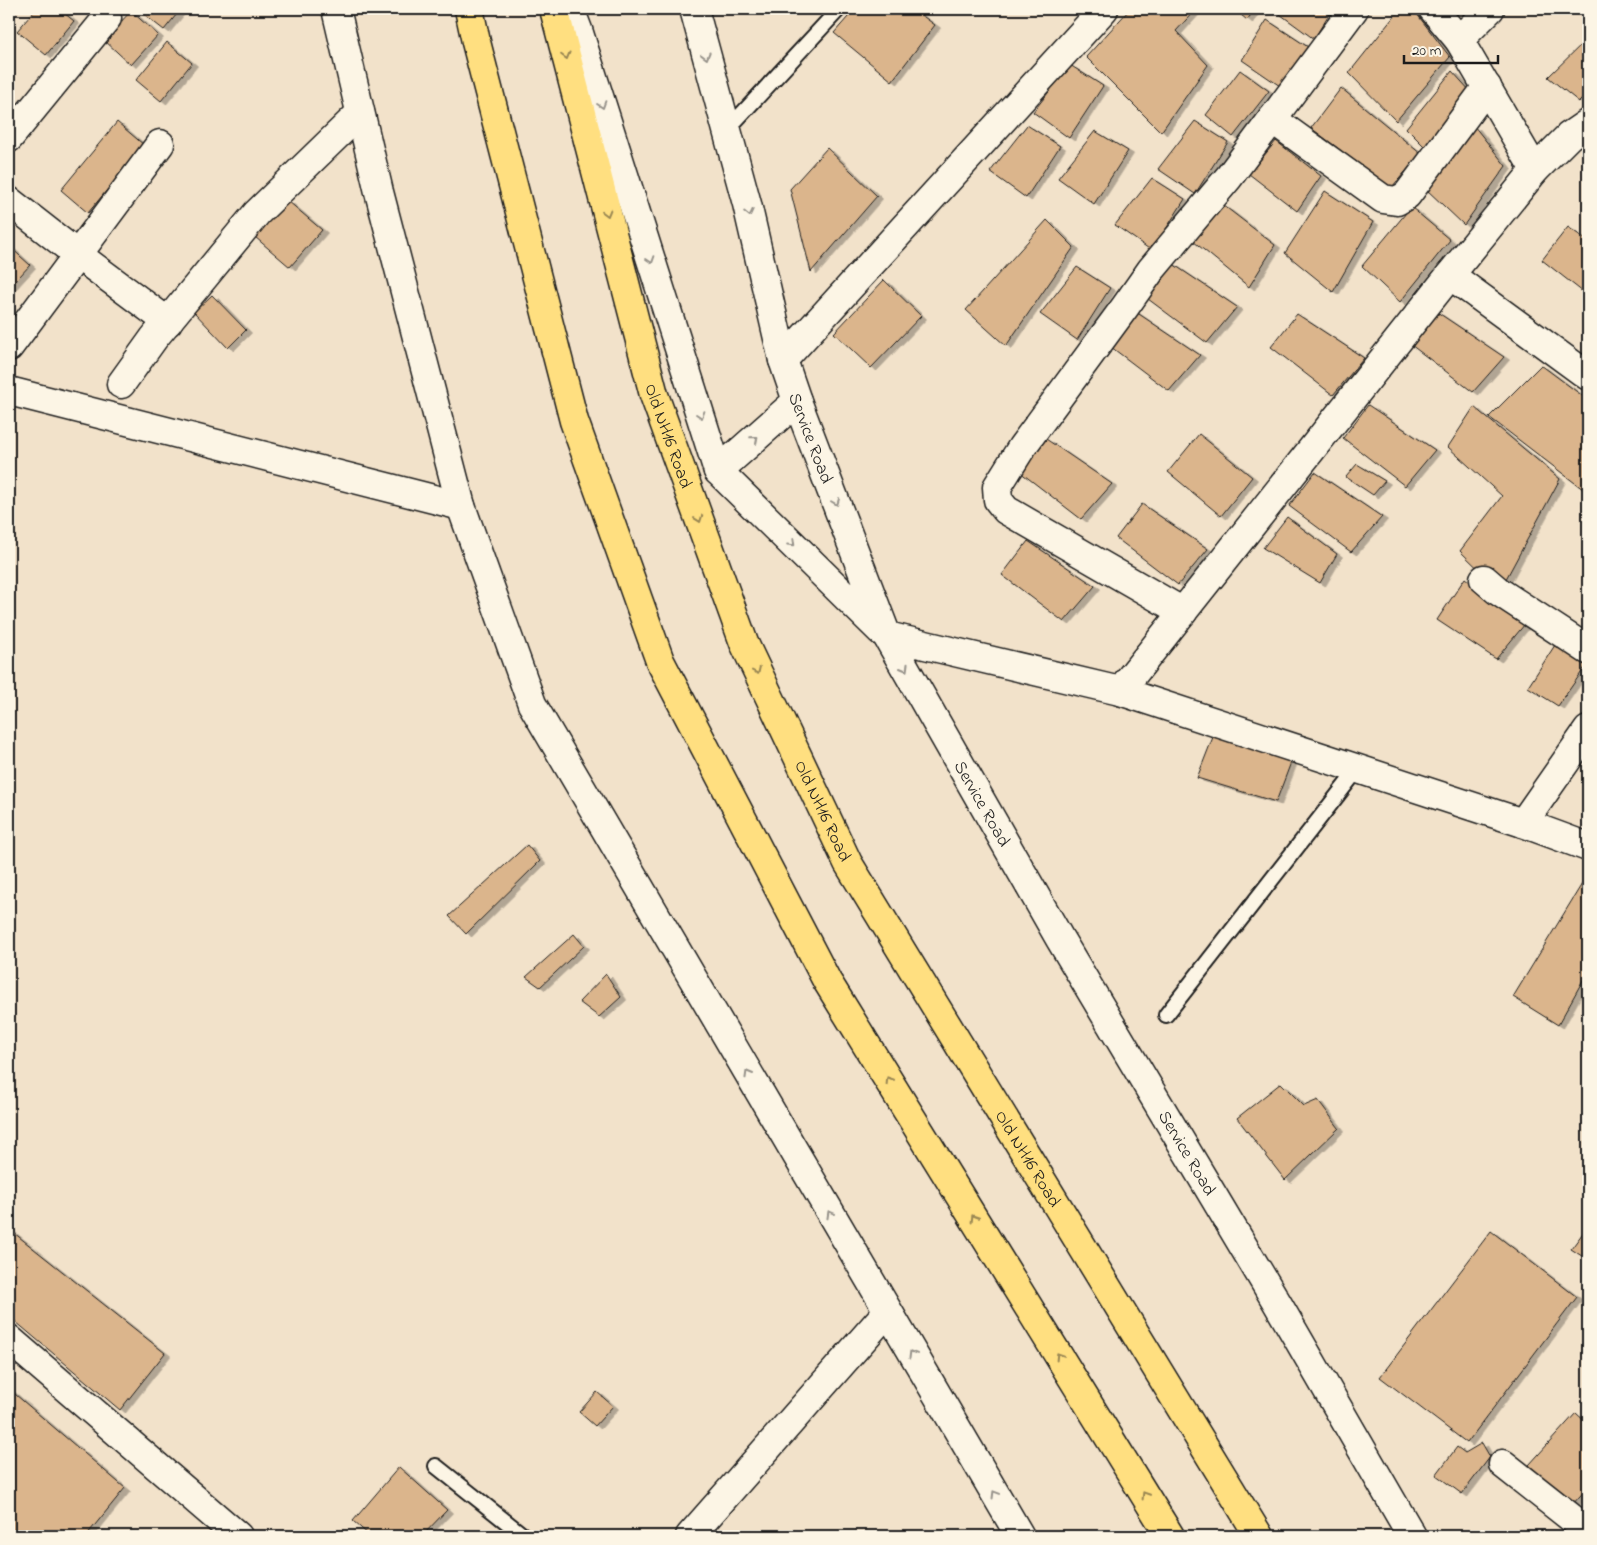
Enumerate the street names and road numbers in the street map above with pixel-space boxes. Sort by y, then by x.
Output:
street label: Old NH16 Road [637,381,698,492]
street label: Service Road [780,390,838,488]
street label: Old NH16 Road [786,756,857,867]
street label: Service Road [946,757,1016,852]
street label: Old NH16 Road [987,1106,1066,1213]
street label: Service Road [1150,1106,1221,1201]

